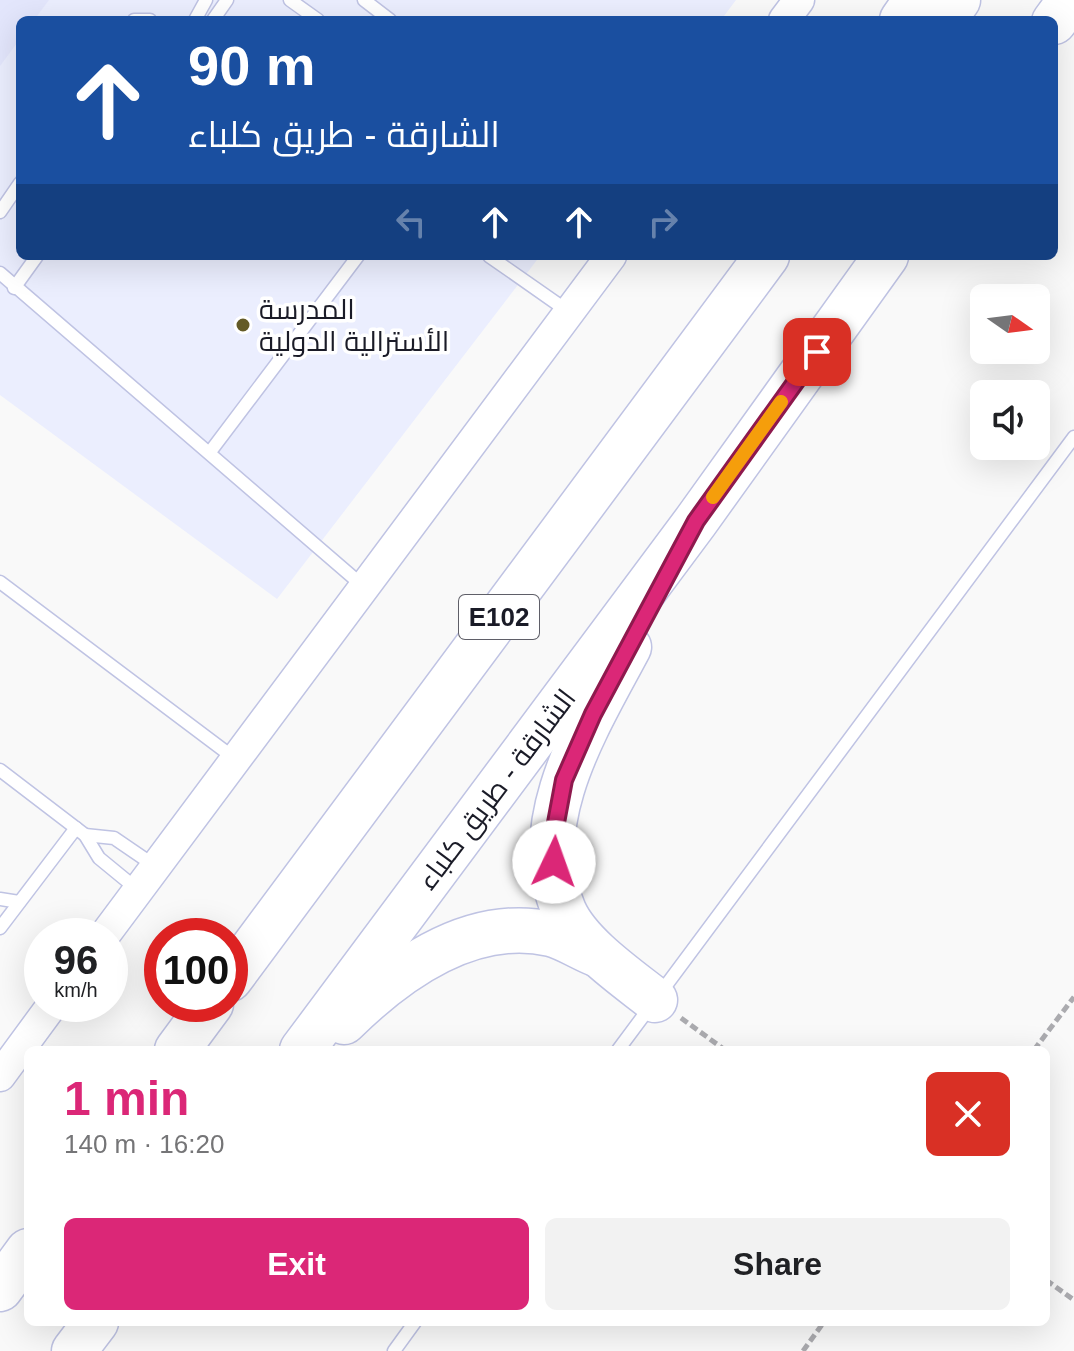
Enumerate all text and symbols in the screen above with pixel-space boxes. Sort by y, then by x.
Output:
text: 90 m [188,34,316,97]
icon: ahead [56,48,160,152]
text: الشارقة - طريق كلباء [188,114,500,155]
icon: left [389,200,433,244]
icon: ahead [473,200,517,244]
icon: ahead [557,200,601,244]
icon: right [641,200,685,244]
north arrow [970,284,1050,364]
map controls [970,284,1050,460]
place label: المدرسة الأسترالية الدولية [259,294,449,357]
marker: المدرسة الأسترالية الدولية [234,316,252,334]
pin [783,318,851,386]
icon: arrive [795,330,839,374]
button: sound [970,380,1050,460]
road number: E102 [459,595,539,639]
street label: الشارقة - طريق كلباء [411,683,583,896]
position arrow [512,820,596,904]
speed limit sign: 100 [144,918,248,1022]
text: 96 [54,938,98,982]
text: km/h [54,979,98,1001]
text: 1 min [64,1072,189,1125]
button: close [926,1072,1010,1156]
text: 140 m · 16:20 [64,1129,224,1159]
button: Exit [64,1218,529,1310]
button: Share [545,1218,1010,1310]

